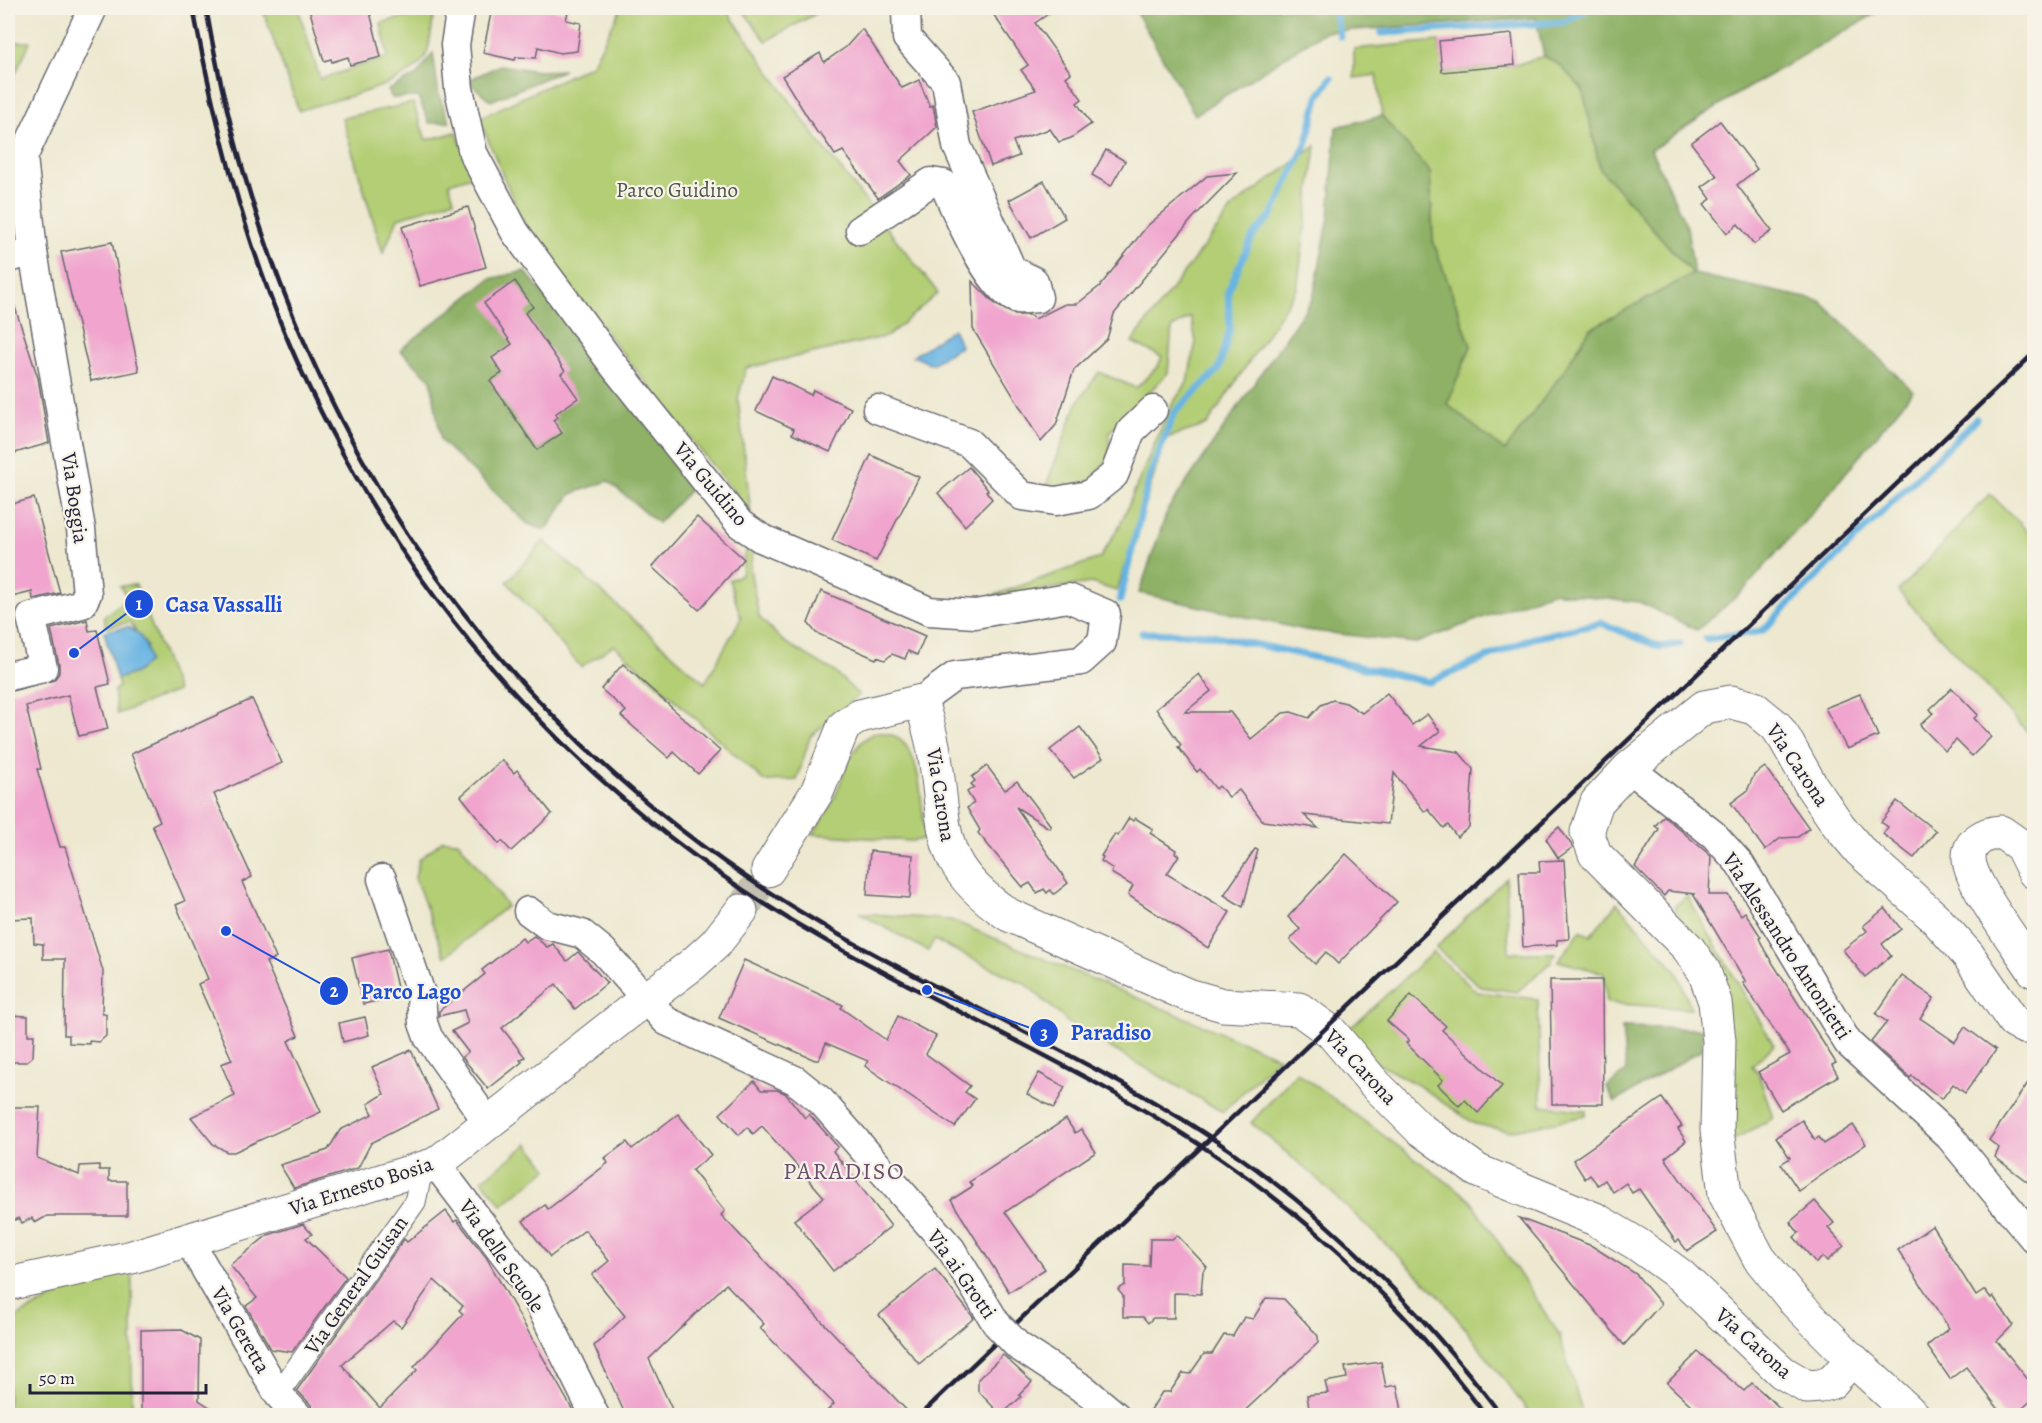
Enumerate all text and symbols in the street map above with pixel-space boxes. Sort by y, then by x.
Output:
park label: Parco Guidino [616,176,738,204]
street label: Via Guidino [667,435,754,532]
street label: Via Boggia [55,450,95,545]
callout: Casa Vassalli [124,584,295,624]
text: Casa Vassalli [166,590,282,620]
text: 1 [136,592,143,616]
street label: Via Carona [1759,717,1836,812]
street label: Via Carona [920,745,962,844]
street label: Via Alessandro Antonietti [1715,846,1858,1045]
callout: Parco Lago [319,971,474,1011]
text: Parco Lago [361,977,461,1007]
text: 2 [330,979,339,1003]
callout: Paradiso [1029,1013,1164,1053]
text: Paradiso [1071,1018,1151,1048]
text: 3 [1040,1021,1048,1045]
street label: Via Carona [1318,1022,1404,1111]
street label: Via Ernesto Bosia [285,1150,437,1223]
district label: PARADISO [783,1155,905,1187]
street label: Via delle Scuole [452,1193,551,1318]
street label: Via General Guisan [297,1210,414,1361]
street label: Via ai Grotti [920,1223,1003,1324]
street label: Via Geretta [204,1281,277,1379]
street label: Via Carona [1709,1300,1799,1385]
scale bar [30,1357,206,1395]
text: 50 m [39,1366,75,1390]

